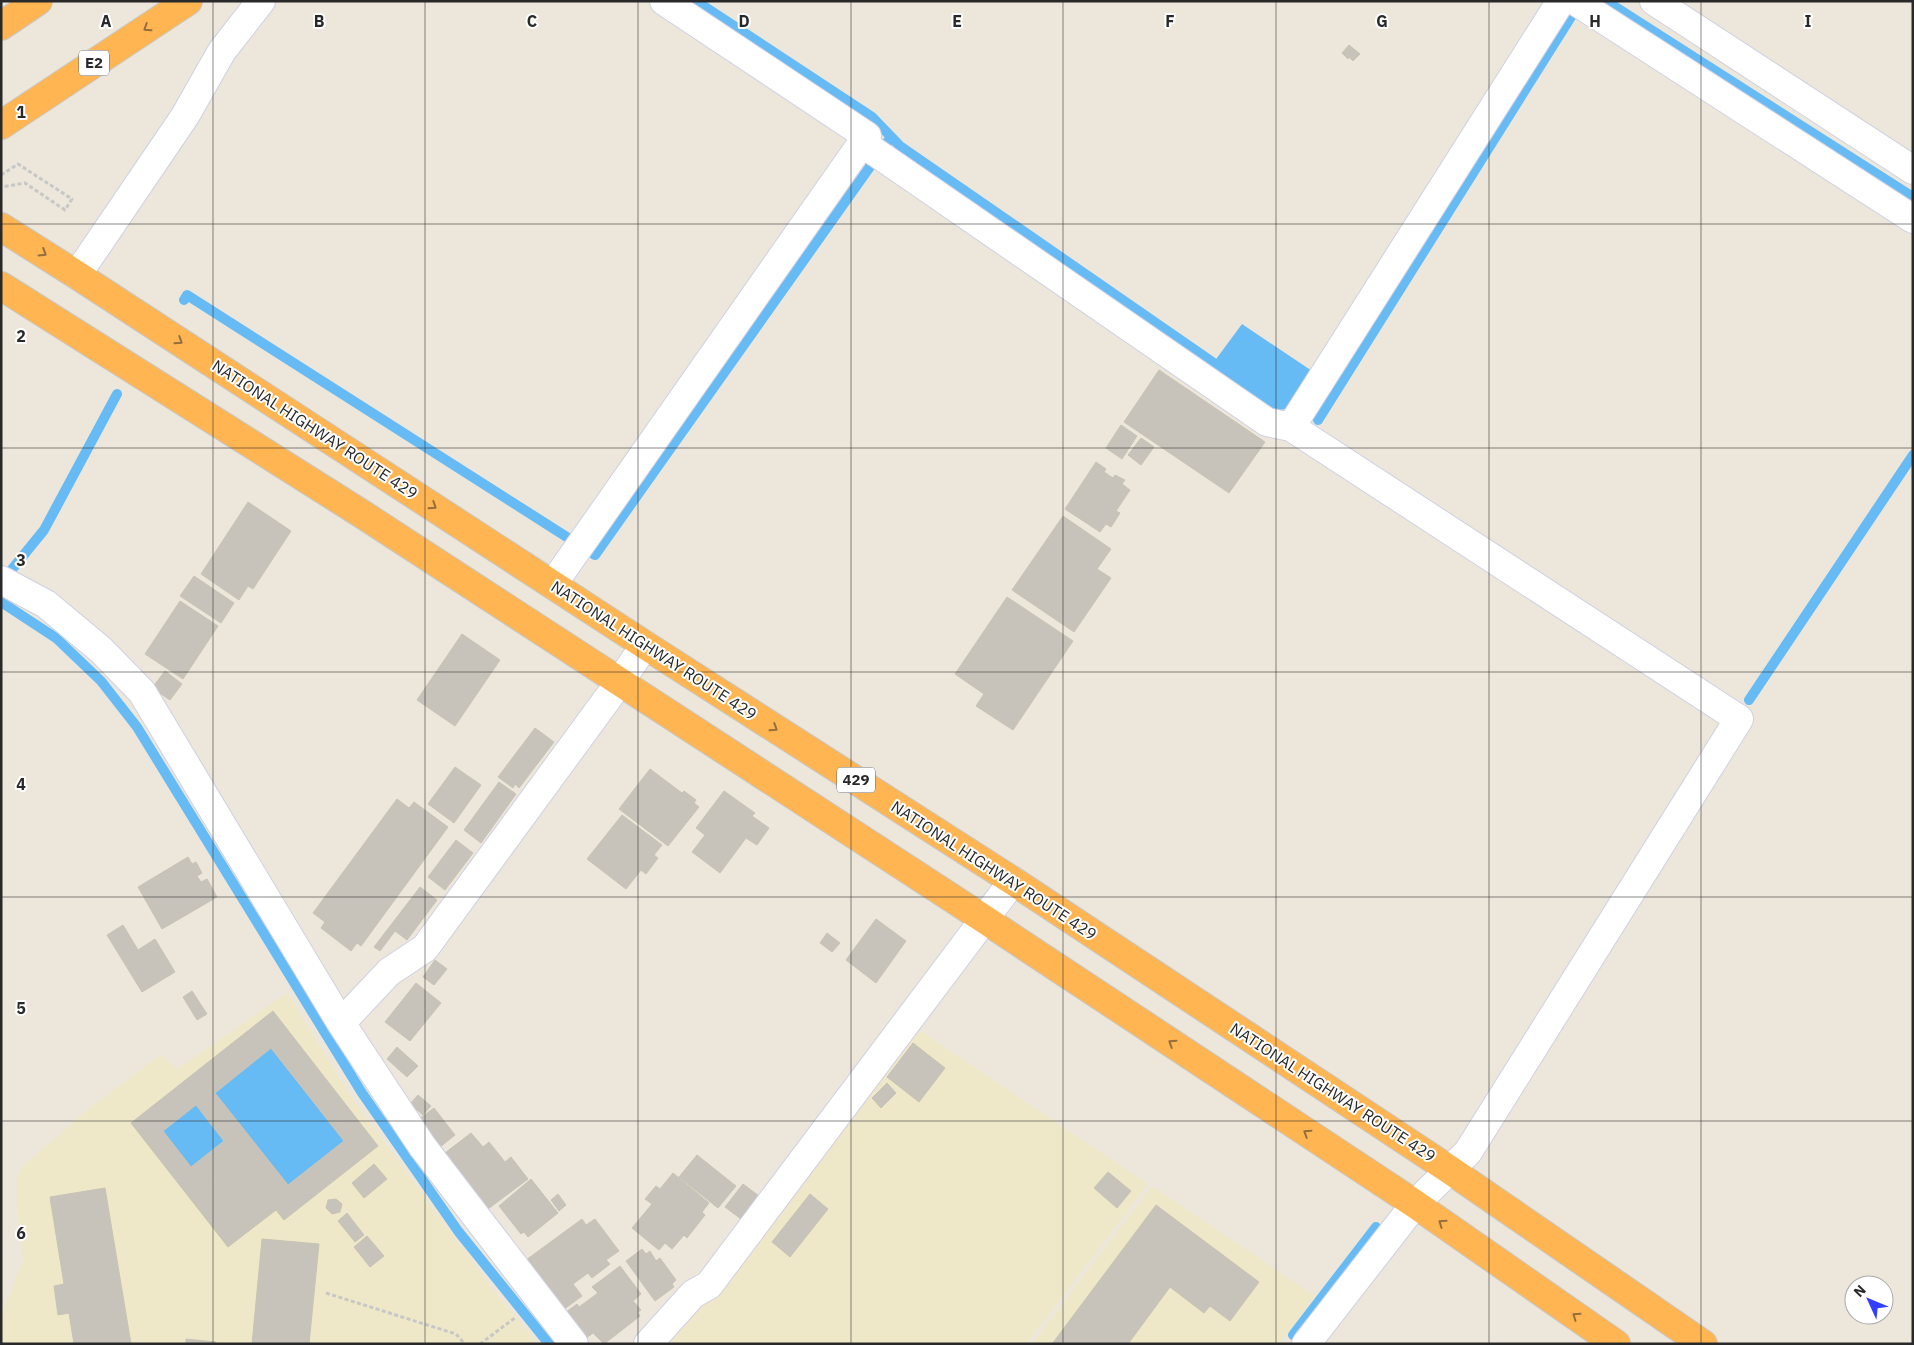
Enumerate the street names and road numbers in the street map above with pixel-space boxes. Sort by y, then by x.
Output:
road number: E2 [79,50,109,76]
street label: NATIONAL HIGHWAY ROUTE 429 [209,355,421,503]
street label: NATIONAL HIGHWAY ROUTE 429 [548,576,760,724]
road number: 429 [837,768,875,792]
street label: NATIONAL HIGHWAY ROUTE 429 [888,796,1100,944]
street label: NATIONAL HIGHWAY ROUTE 429 [1227,1018,1439,1166]

